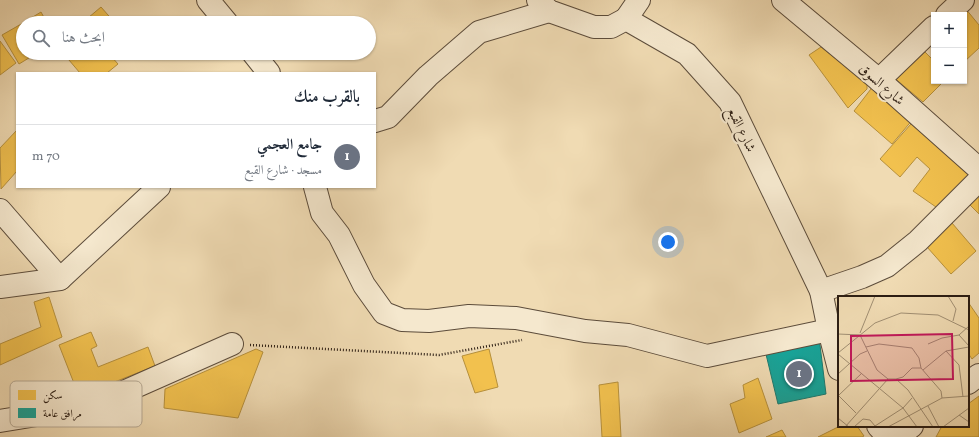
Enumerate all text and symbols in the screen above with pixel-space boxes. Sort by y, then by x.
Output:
map controls [931,12,967,84]
button: + [931,12,967,48]
search box [16,16,376,60]
icon: search [30,27,52,49]
text: ابحث هنا [62,28,105,49]
button: − [931,48,967,84]
street label: شارع السوق [853,60,908,111]
text: بالقرب منك [294,86,360,109]
street label: شارع القبع [719,104,760,157]
text: جامع العجمي [257,135,322,156]
text: 70 m [32,148,60,166]
text: 1 [344,148,350,166]
text: مسجد · شارع القبع [244,162,322,180]
your location [658,232,678,252]
inset map [838,296,969,427]
pin: 1 [786,359,812,389]
legend [10,381,142,427]
text: سكن [43,389,62,404]
text: مرافق عامة [43,407,82,422]

